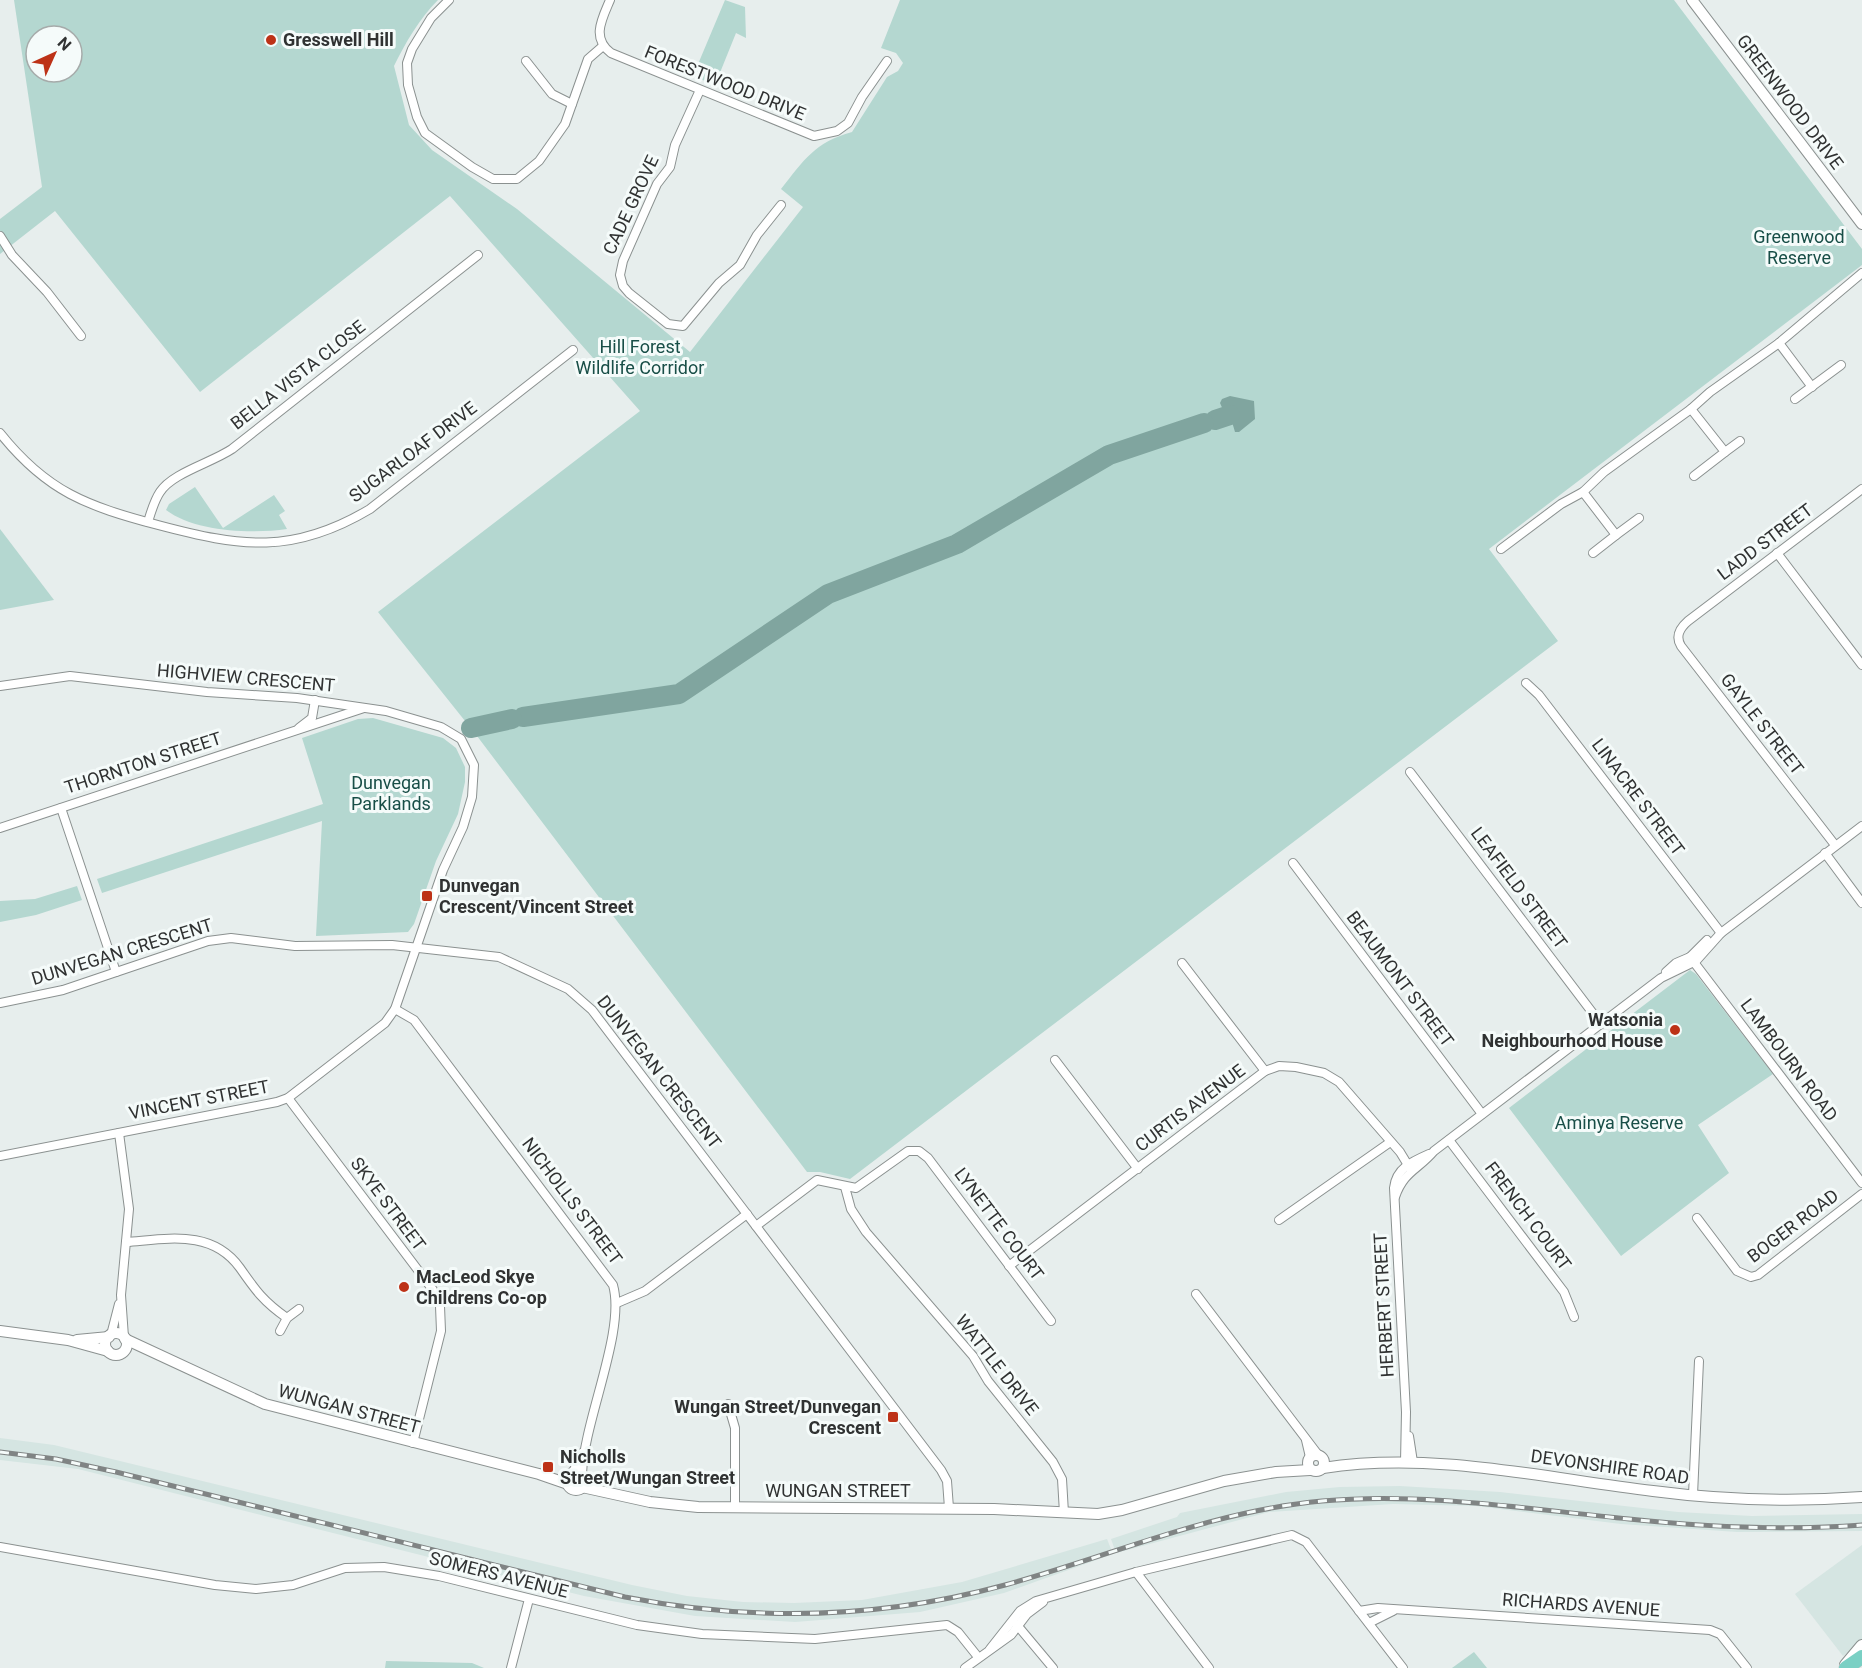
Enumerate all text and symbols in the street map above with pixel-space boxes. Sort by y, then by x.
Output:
north arrow [24,24,84,84]
place label: Gresswell Hill [283,29,394,50]
street label: GREENWOOD DRIVE [1733,30,1848,173]
text: N [54,33,75,54]
marker: Gresswell Hill [264,33,278,47]
street label: FORESTWOOD DRIVE [642,41,809,124]
street label: CADE GROVE [598,152,663,258]
park label: Greenwood Reserve [1753,226,1845,268]
street label: BELLA VISTA CLOSE [226,316,369,434]
park label: Hill Forest Wildlife Corridor [576,336,704,378]
street label: SUGARLOAF DRIVE [345,397,481,506]
street label: LADD STREET [1713,499,1817,584]
street label: HIGHVIEW CRESCENT [156,659,336,696]
street label: GAYLE STREET [1716,669,1808,779]
street label: THORNTON STREET [62,727,224,798]
street label: LINACRE STREET [1588,734,1689,859]
park label: Dunvegan Parklands [351,772,431,814]
street label: LEAFIELD STREET [1467,823,1572,953]
place label: Dunvegan Crescent/Vincent Street [439,875,634,917]
marker: Dunvegan Crescent/Vincent Street [420,889,434,903]
street label: BEAUMONT STREET [1343,907,1458,1051]
street label: DUNVEGAN CRESCENT [29,914,215,989]
street label: DUNVEGAN CRESCENT [593,991,726,1153]
street label: LAMBOURN ROAD [1737,994,1842,1125]
place label: Watsonia Neighbourhood House [1482,1009,1663,1051]
marker: Watsonia Neighbourhood House [1668,1023,1682,1037]
street label: CURTIS AVENUE [1131,1059,1249,1156]
street label: VINCENT STREET [127,1076,271,1123]
park label: Aminya Reserve [1555,1112,1683,1133]
street label: NICHOLLS STREET [518,1133,627,1268]
street label: SKYE STREET [346,1153,430,1255]
street label: FRENCH COURT [1481,1157,1576,1274]
street label: LYNETTE COURT [950,1164,1049,1284]
street label: BOGER ROAD [1743,1185,1842,1267]
street label: HERBERT STREET [1369,1232,1398,1378]
place label: MacLeod Skye Childrens Co-op [416,1266,547,1308]
marker: MacLeod Skye Childrens Co-op [397,1280,411,1294]
street label: WATTLE DRIVE [952,1310,1043,1419]
street label: WUNGAN STREET [276,1380,422,1438]
place label: Wungan Street/Dunvegan Crescent [674,1396,881,1438]
marker: Wungan Street/Dunvegan Crescent [886,1410,900,1424]
street label: DEVONSHIRE ROAD [1530,1445,1691,1488]
place label: Nicholls Street/Wungan Street [560,1446,735,1488]
marker: Nicholls Street/Wungan Street [541,1460,555,1474]
street label: WUNGAN STREET [765,1480,911,1501]
street label: SOMERS AVENUE [427,1547,571,1602]
street label: RICHARDS AVENUE [1502,1589,1661,1620]

